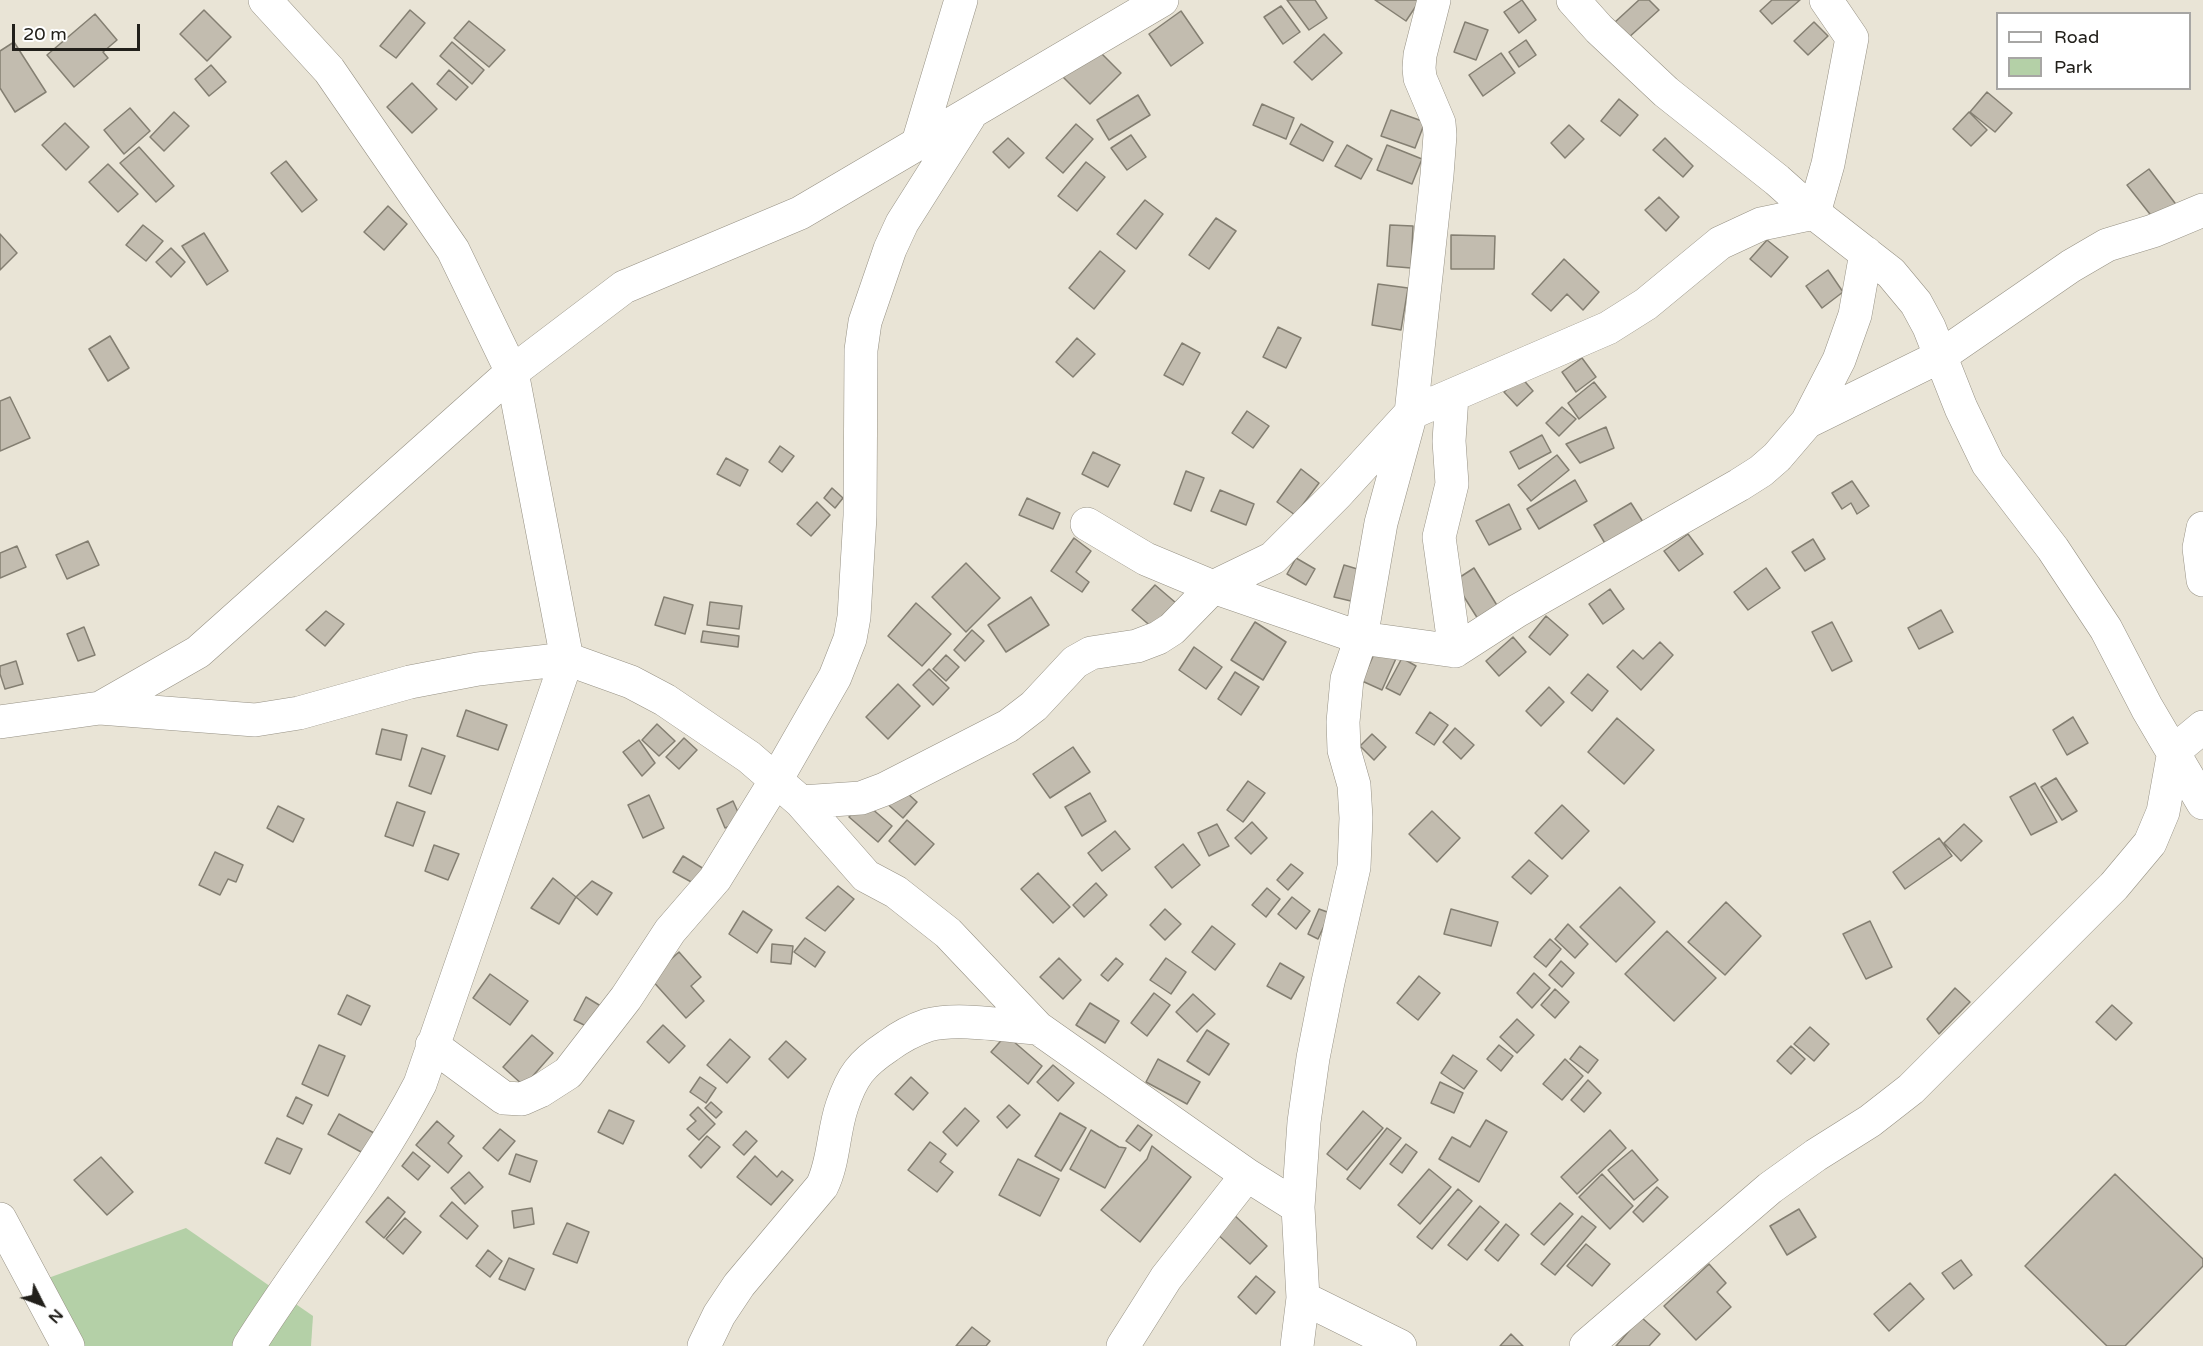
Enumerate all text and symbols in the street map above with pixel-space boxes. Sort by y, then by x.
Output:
scale bar [15,12,142,50]
legend [1996,12,2191,90]
text: 20 m [23,23,67,45]
text: Road [2054,26,2099,48]
text: Park [2054,56,2092,78]
north arrow [12,1274,72,1334]
text: N [44,1305,67,1328]

